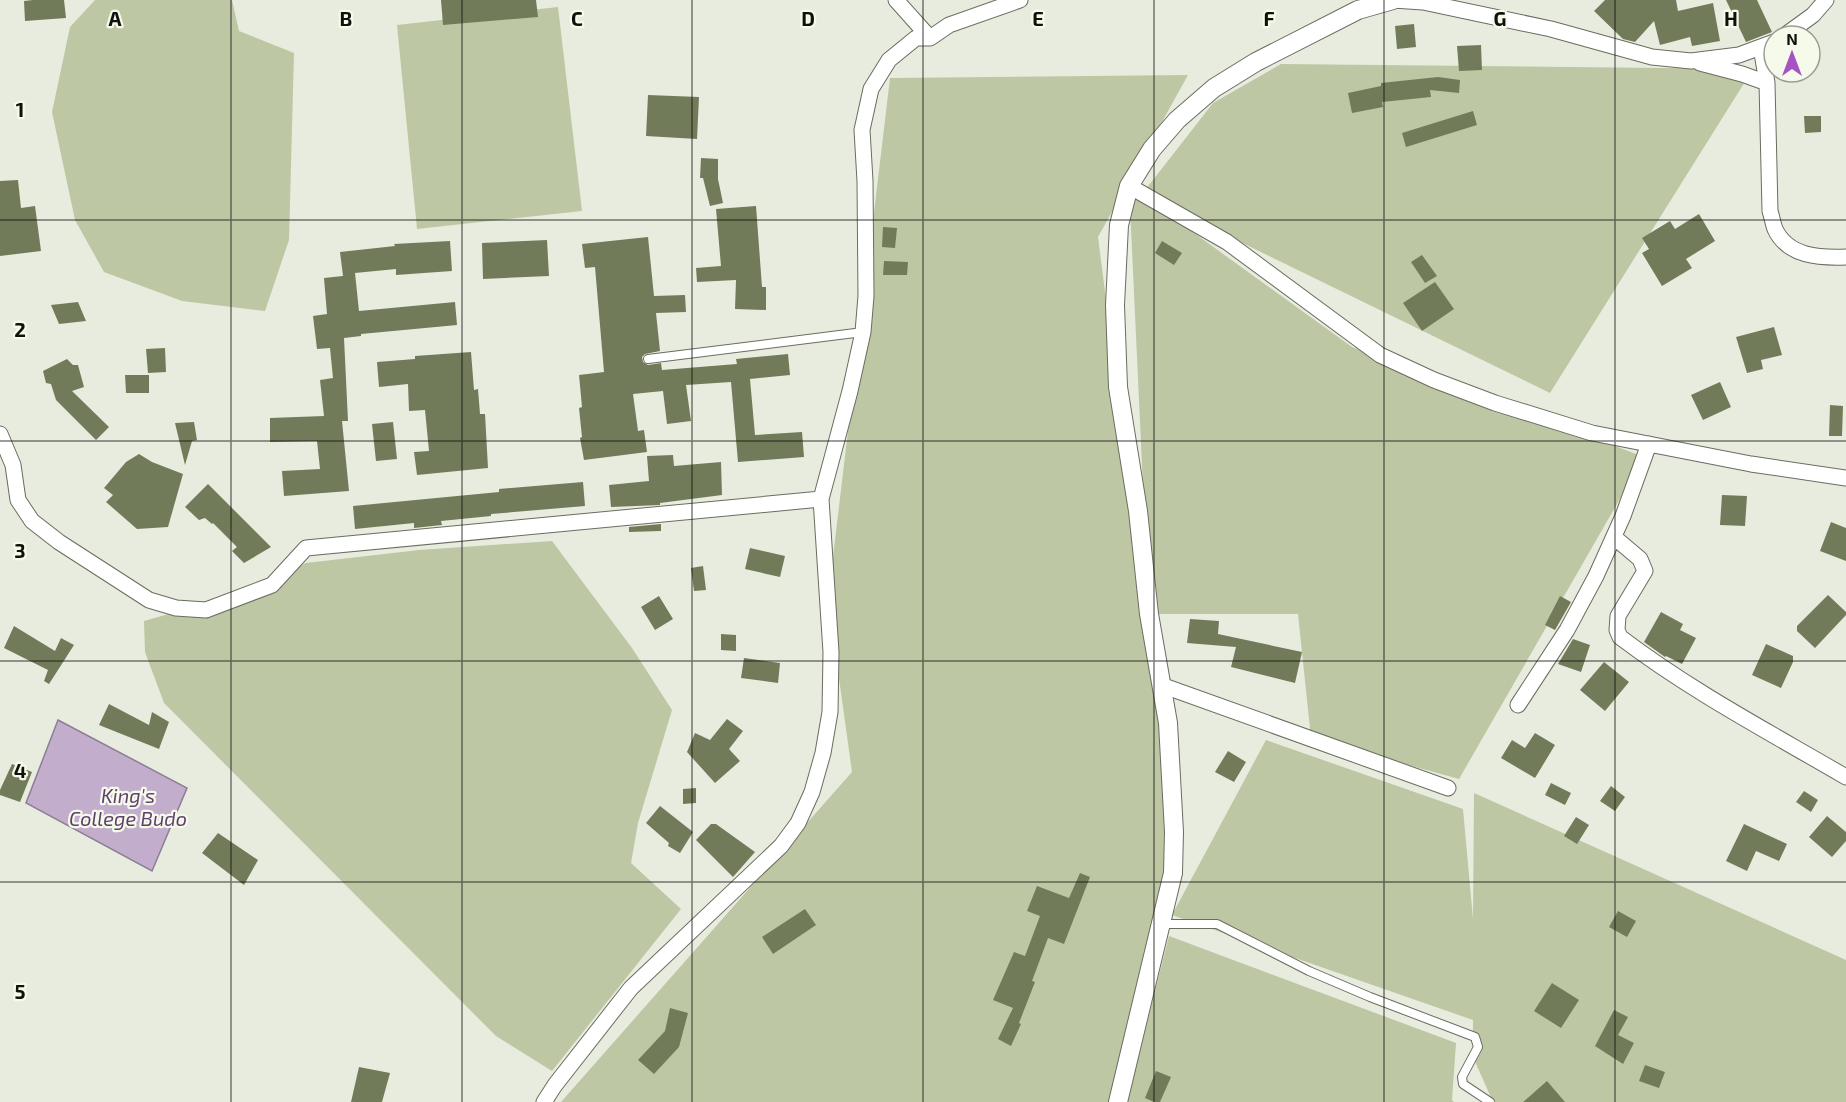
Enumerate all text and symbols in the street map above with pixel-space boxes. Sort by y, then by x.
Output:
text: A [108,6,122,30]
text: B [340,6,352,30]
text: C [571,6,583,30]
text: D [801,6,815,30]
text: E [1032,6,1044,30]
text: F [1263,6,1275,30]
text: G [1494,6,1506,30]
text: H [1724,6,1738,30]
north arrow [1762,24,1822,84]
text: N [1786,29,1798,48]
text: 1 [16,97,24,121]
text: 2 [14,317,26,341]
text: 3 [14,538,26,562]
text: 4 [14,758,27,782]
water label: King's College Budo [69,783,187,830]
text: 5 [14,979,26,1003]

